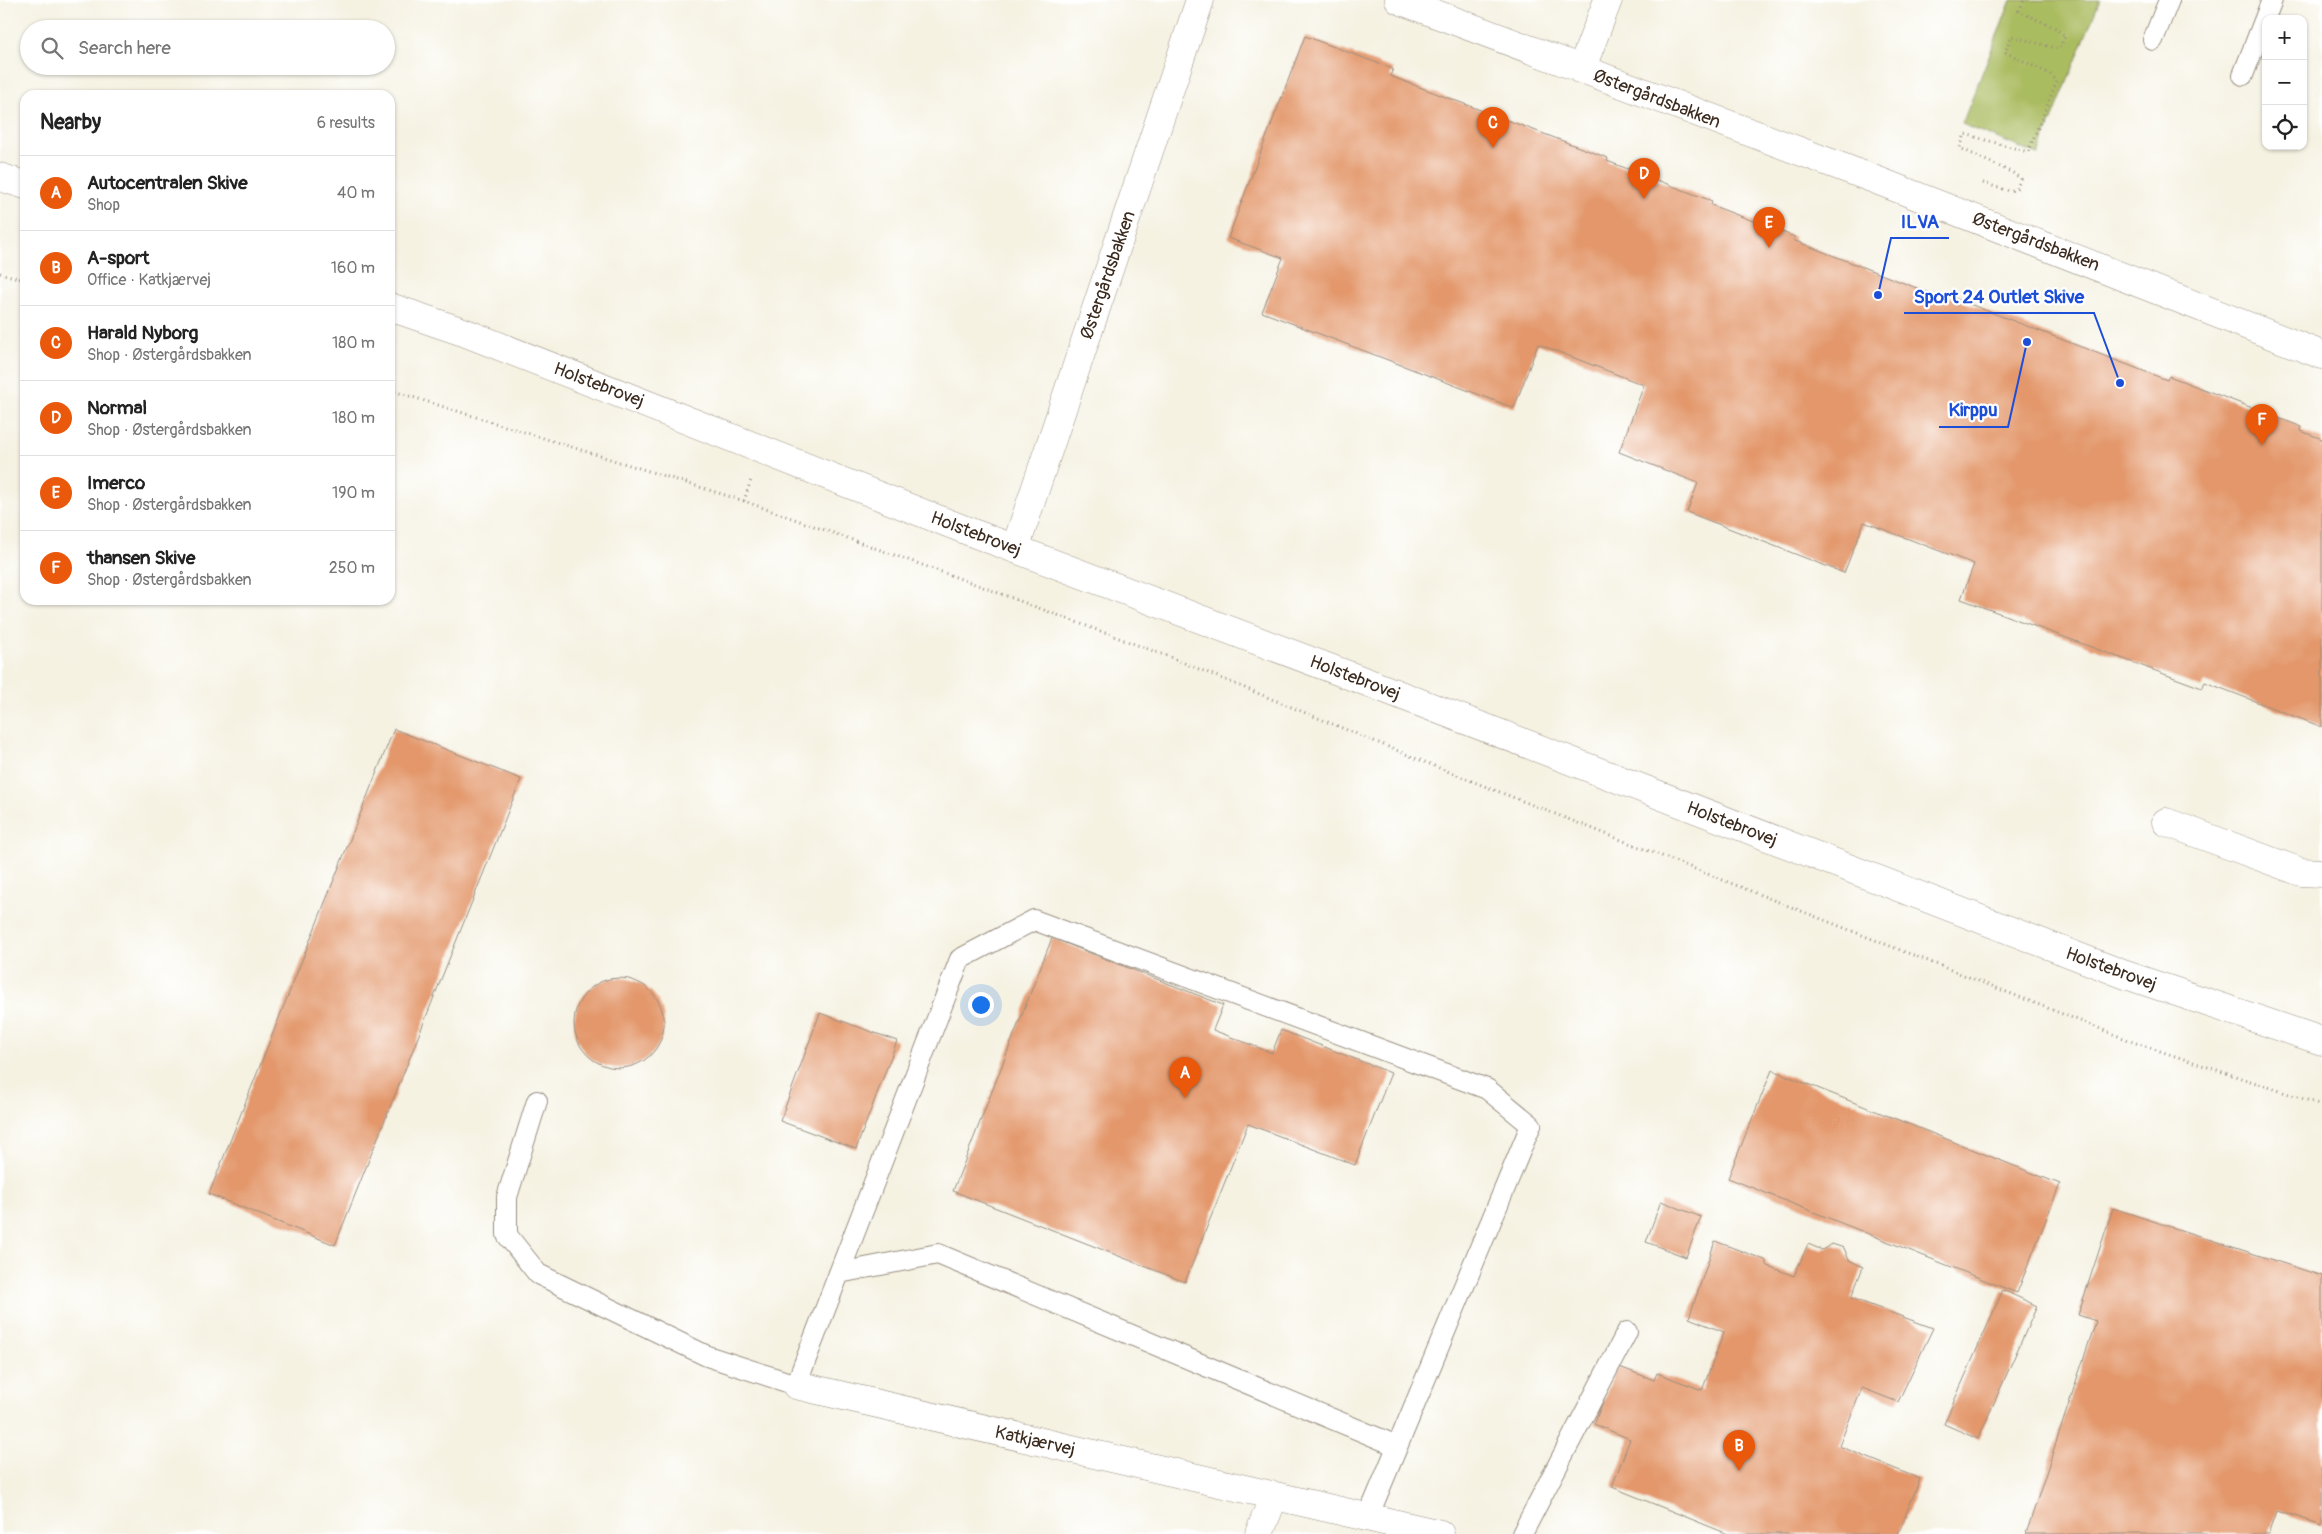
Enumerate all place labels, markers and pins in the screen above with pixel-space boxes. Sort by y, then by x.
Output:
pin: C [1477,107,1509,148]
pin: D [1628,158,1660,199]
callout: ILVA [1891,204,1949,238]
pin: E [1753,207,1785,248]
callout: Sport 24 Outlet Skive [1904,279,2094,313]
callout: Kirppu [1939,393,2008,427]
pin: F [2246,404,2278,445]
pin: A [1169,1057,1201,1098]
pin: B [1723,1430,1755,1471]

